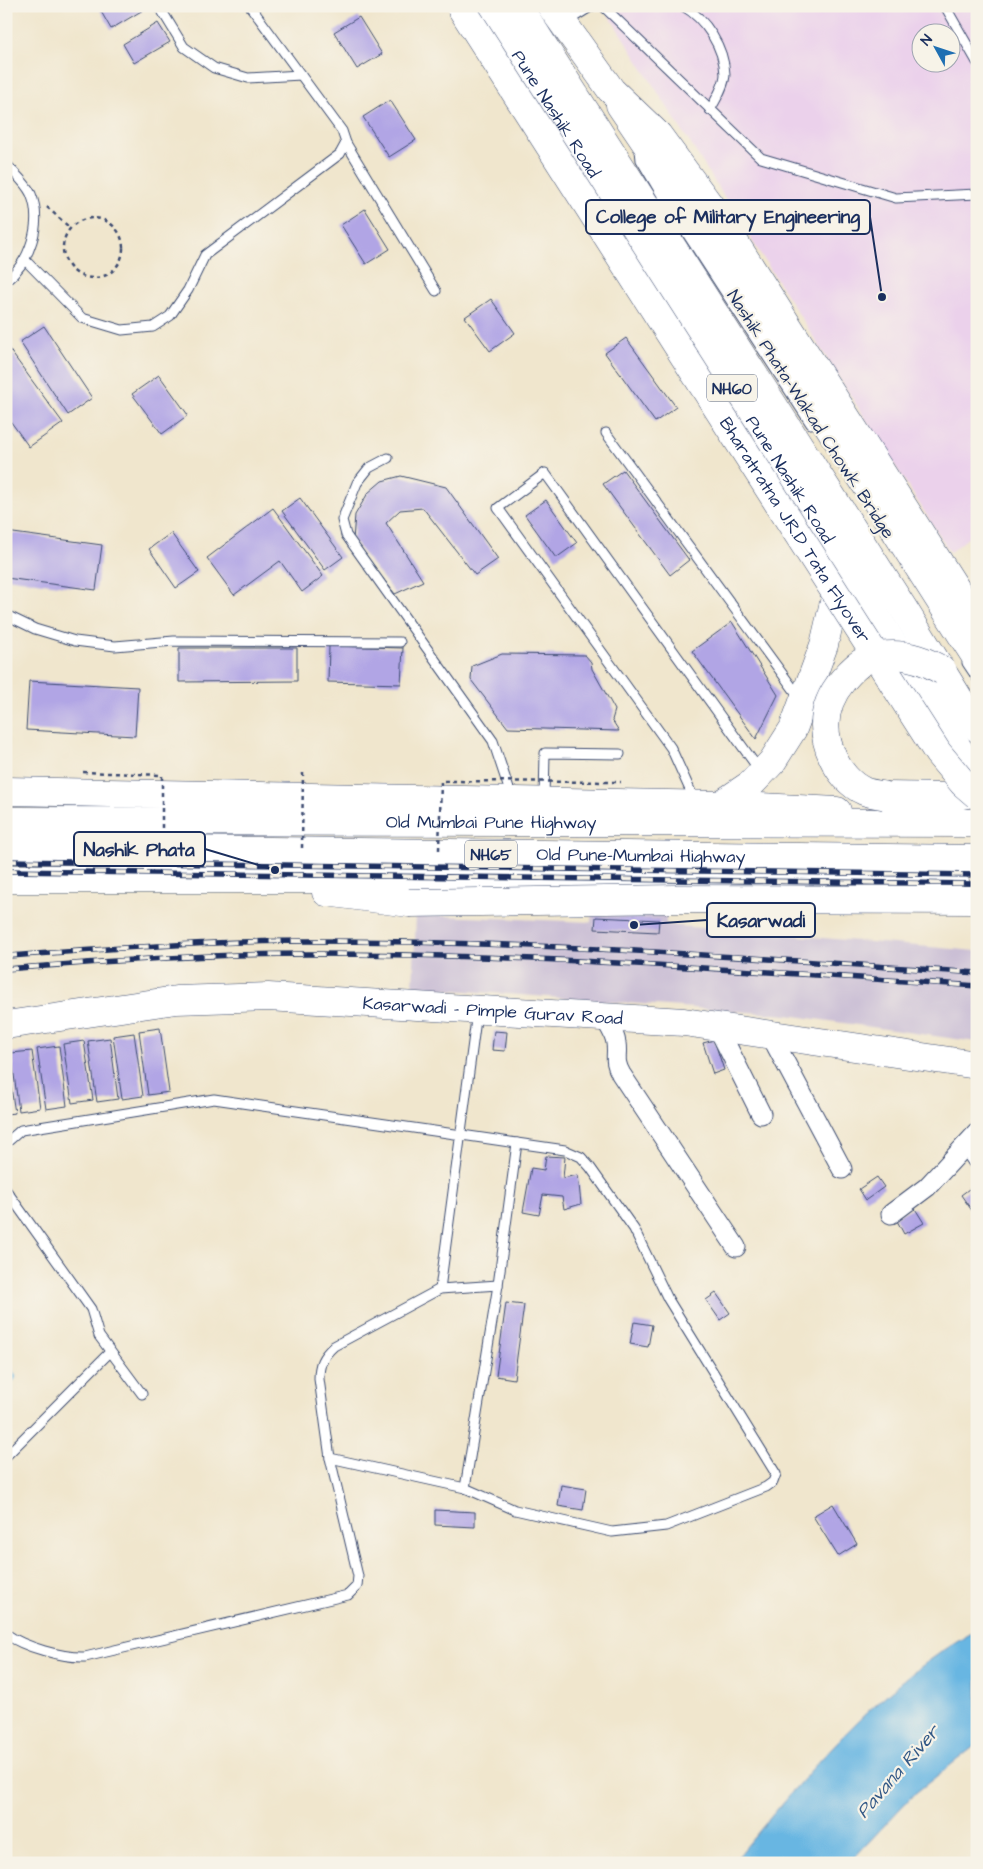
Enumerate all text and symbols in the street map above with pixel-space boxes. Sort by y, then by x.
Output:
north arrow [910,22,960,72]
text: N [916,30,937,50]
street label: Pune Nashik Road [505,45,606,183]
callout: College of Military Engineering [586,200,870,234]
text: College of Military Engineering [596,204,860,232]
street label: Nashik Phata-Wakad Chowk Bridge [720,285,901,544]
road number: NH60 [707,374,757,402]
street label: Pune Nashik Road [739,411,840,548]
street label: Bharatratna J.R.D Tata Flyover [713,412,876,648]
street label: Old Mumbai Pune Highway [386,810,596,836]
callout: Nashik Phata [74,832,205,866]
text: Nashik Phata [83,837,195,864]
road number: NH65 [465,841,517,868]
street label: Old Pune–Mumbai Highway [536,842,746,870]
callout: Kasarwadi [707,903,815,937]
text: Kasarwadi [717,908,805,935]
street label: Kasarwadi - Pimple Gurav Road [362,991,624,1031]
water label: Pavana River [850,1718,948,1824]

